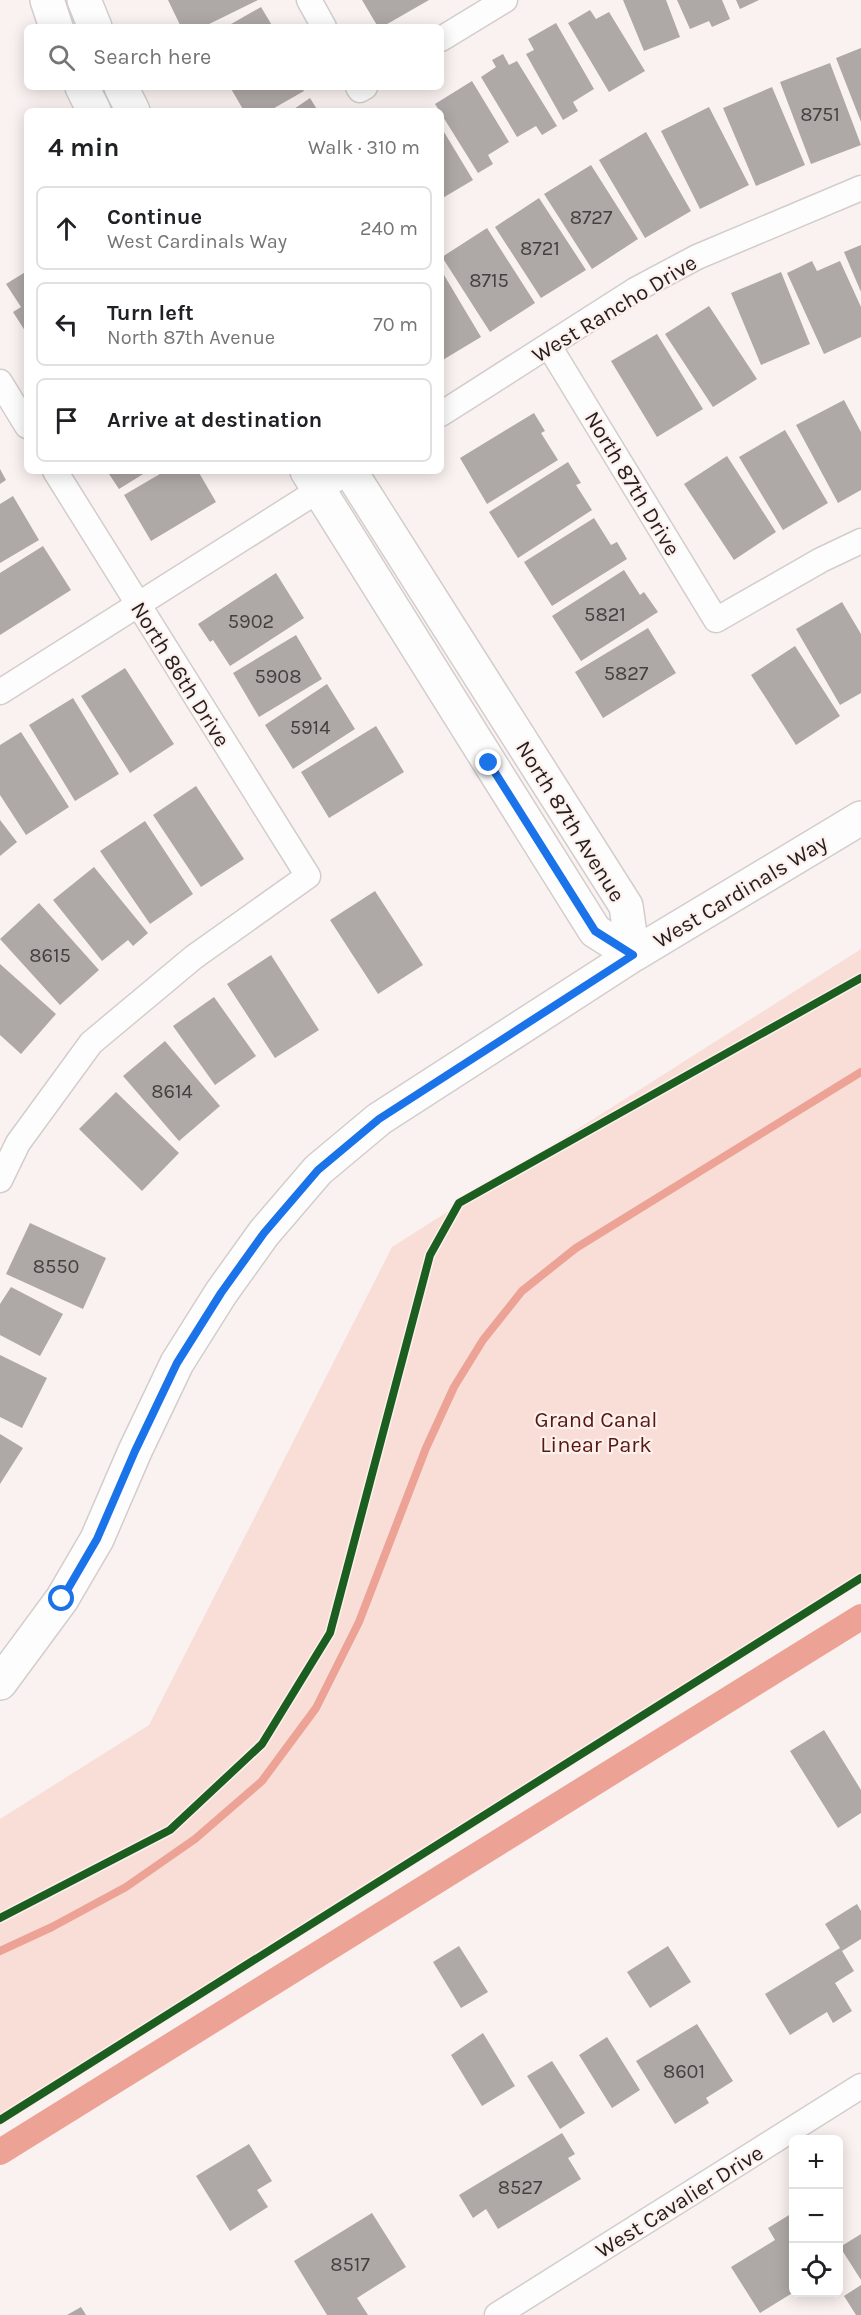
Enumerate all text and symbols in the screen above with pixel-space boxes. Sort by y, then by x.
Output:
search box [24,24,444,90]
icon: search [45,41,78,74]
text: Search here [93,44,211,70]
house number: 8751 [800,103,840,126]
text: 4 min [48,132,119,163]
text: Walk · 310 m [308,136,420,159]
text: Continue [107,204,202,230]
house number: 8727 [570,206,613,229]
icon: ahead [50,212,83,245]
text: 240 m [360,217,418,240]
text: West Cardinals Way [107,230,287,253]
house number: 8721 [520,237,560,260]
street label: West Rancho Drive [527,249,702,368]
house number: 8715 [469,269,509,292]
text: Turn left [107,300,194,326]
icon: left [50,308,83,341]
text: 70 m [373,313,418,336]
text: North 87th Avenue [107,326,275,349]
icon: arrive [50,404,83,437]
text: Arrive at destination [107,407,322,433]
street label: North 87th Drive [579,407,685,560]
street label: North 86th Drive [125,597,235,752]
house number: 5821 [584,603,626,626]
house number: 5902 [228,610,274,633]
house number: 5827 [604,662,649,685]
house number: 5908 [254,665,302,688]
house number: 5914 [290,716,330,739]
street label: North 87th Avenue [510,736,630,907]
route end [475,749,501,775]
street label: West Cardinals Way [649,830,832,954]
house number: 8615 [29,944,71,967]
house number: 8614 [151,1080,193,1103]
house number: 8550 [33,1255,79,1278]
park label: Grand Canal Linear Park [535,1407,657,1458]
route start [48,1585,74,1611]
house number: 8601 [663,2060,705,2083]
map controls [789,2135,843,2297]
button: + [789,2135,843,2189]
street label: West Cavalier Drive [591,2140,768,2264]
house number: 8527 [498,2176,543,2199]
button: − [789,2189,843,2243]
button: locate [789,2243,843,2297]
house number: 8517 [330,2253,370,2276]

